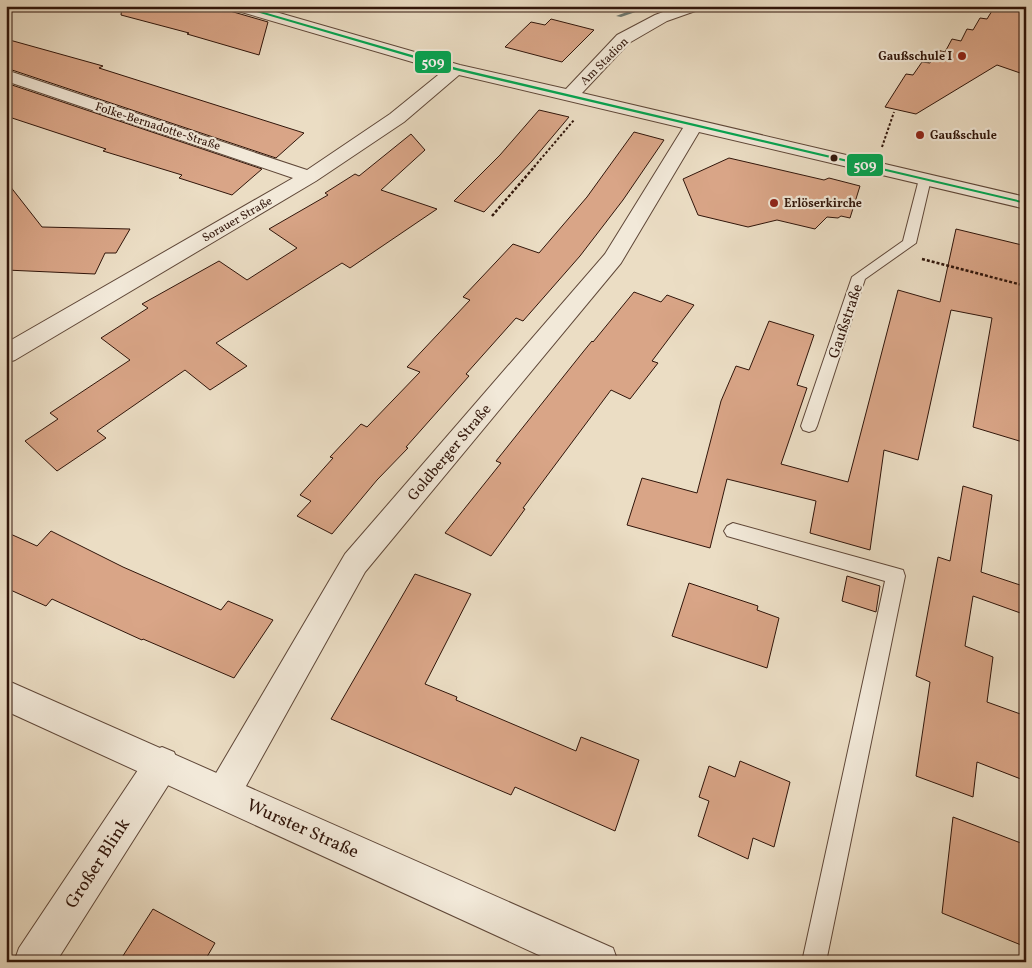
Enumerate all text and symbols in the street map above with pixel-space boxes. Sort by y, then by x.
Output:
street label: Am Stadion [577,34,632,89]
place label: Gaußschule I [878,49,952,65]
line badge: 509 [414,50,452,74]
marker: Gaußschule I [956,50,968,62]
text: 509 [421,54,445,73]
street label: Folke-Bernadotte-Straße [93,99,223,155]
place label: Gaußschule [930,128,997,144]
marker: Gaußschule [914,129,926,141]
unlabelled marker [829,153,839,163]
line badge: 509 [846,153,884,177]
text: 509 [853,157,877,176]
street label: Sorauer Straße [199,193,276,246]
place label: Erlöserkirche [784,196,862,212]
marker: Erlöserkirche [768,197,780,209]
street label: Gaußstraße [824,281,869,361]
street label: Goldberger Straße [403,400,497,506]
street label: Wurster Straße [242,793,363,865]
street label: Großer Blink [60,814,137,914]

